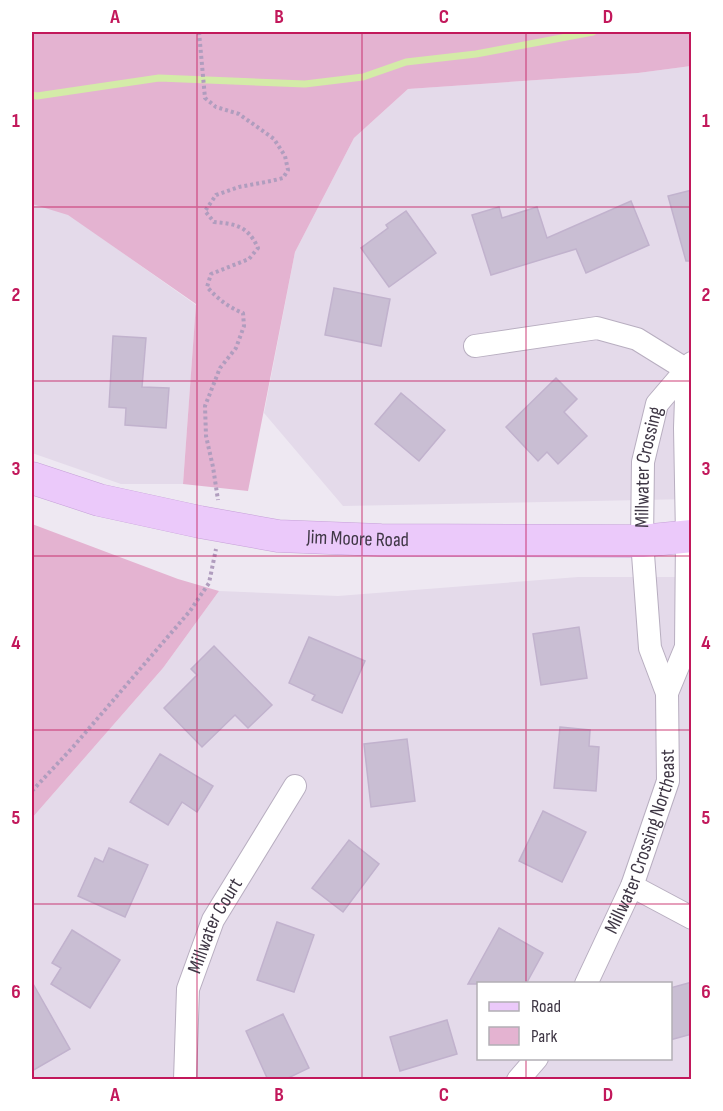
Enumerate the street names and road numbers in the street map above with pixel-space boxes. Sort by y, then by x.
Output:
street label: Millwater Crossing [630,404,668,528]
street label: Jim Moore Road [305,525,409,552]
street label: Millwater Crossing Northeast [599,749,680,937]
street label: Millwater Court [183,874,248,977]

